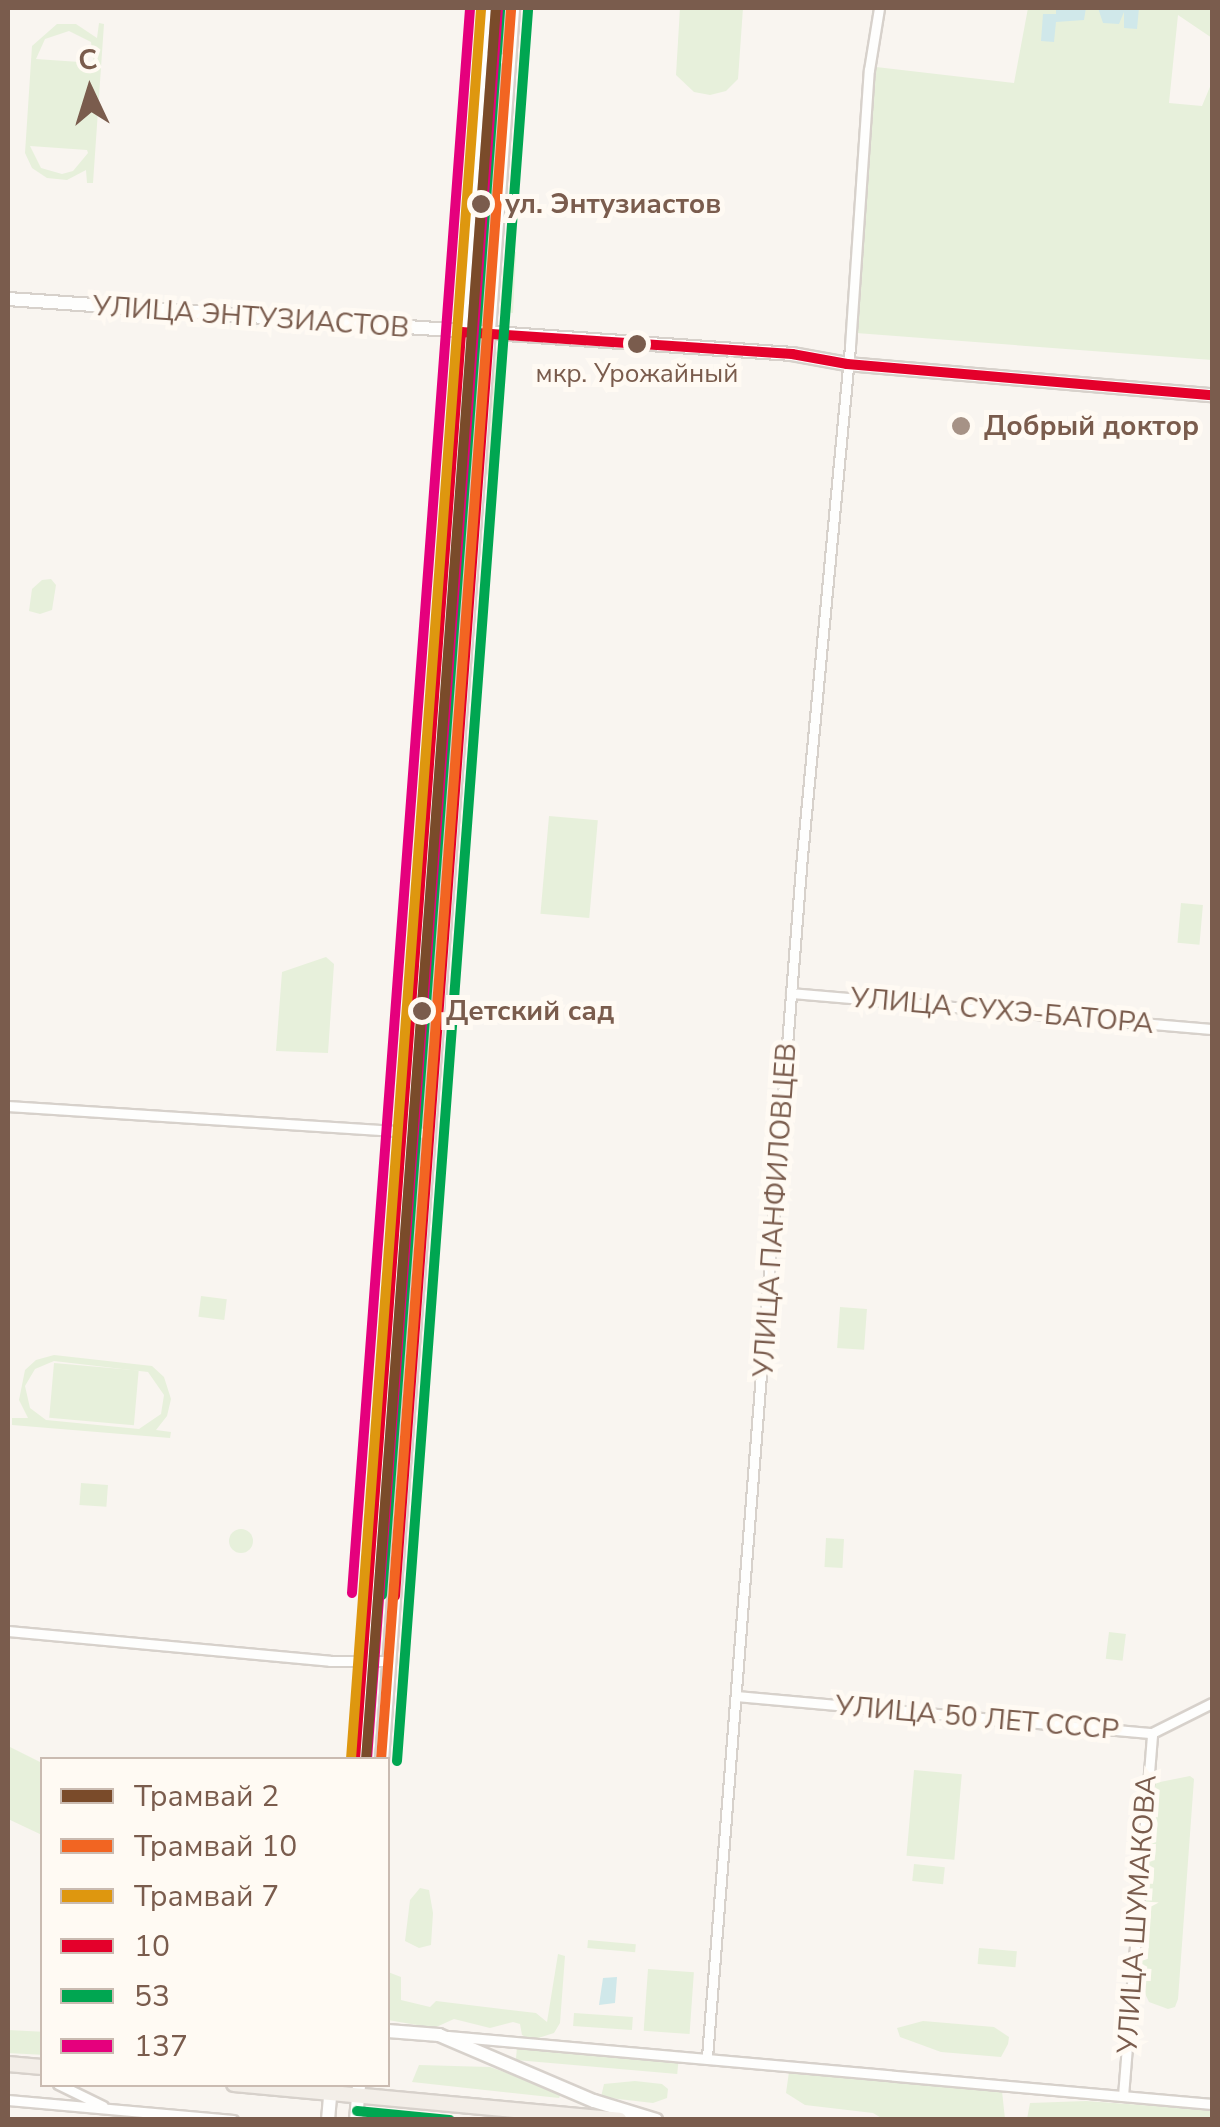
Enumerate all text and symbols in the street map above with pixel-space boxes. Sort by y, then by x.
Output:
north arrow [40,40,140,140]
text: С [77,40,99,80]
place label: ул. Энтузиастов [505,187,721,221]
marker: ул. Энтузиастов [466,189,496,219]
street label: УЛИЦА ЭНТУЗИАСТОВ [92,289,410,345]
marker: мкр. Урожайный [627,334,647,354]
place label: мкр. Урожайный [536,358,738,390]
place label: Добрый доктор [984,409,1199,443]
marker: Добрый доктор [948,413,974,439]
street label: УЛИЦА СУХЭ-БАТОРА [849,981,1155,1041]
place label: Детский сад [446,994,614,1028]
marker: Детский сад [407,996,437,1026]
street label: УЛИЦА ПАНФИЛОВЦЕВ [747,1042,803,1378]
street label: УЛИЦА 50 ЛЕТ СССР [834,1689,1120,1747]
legend [40,1757,390,2087]
street label: УЛИЦА ШУМАКОВА [1110,1773,1164,2055]
text: Трамвай 2 [134,1776,279,1817]
text: Трамвай 10 [134,1826,297,1867]
text: Трамвай 7 [134,1876,279,1917]
text: 10 [134,1926,170,1967]
text: 53 [134,1976,170,2017]
text: 137 [134,2026,188,2067]

